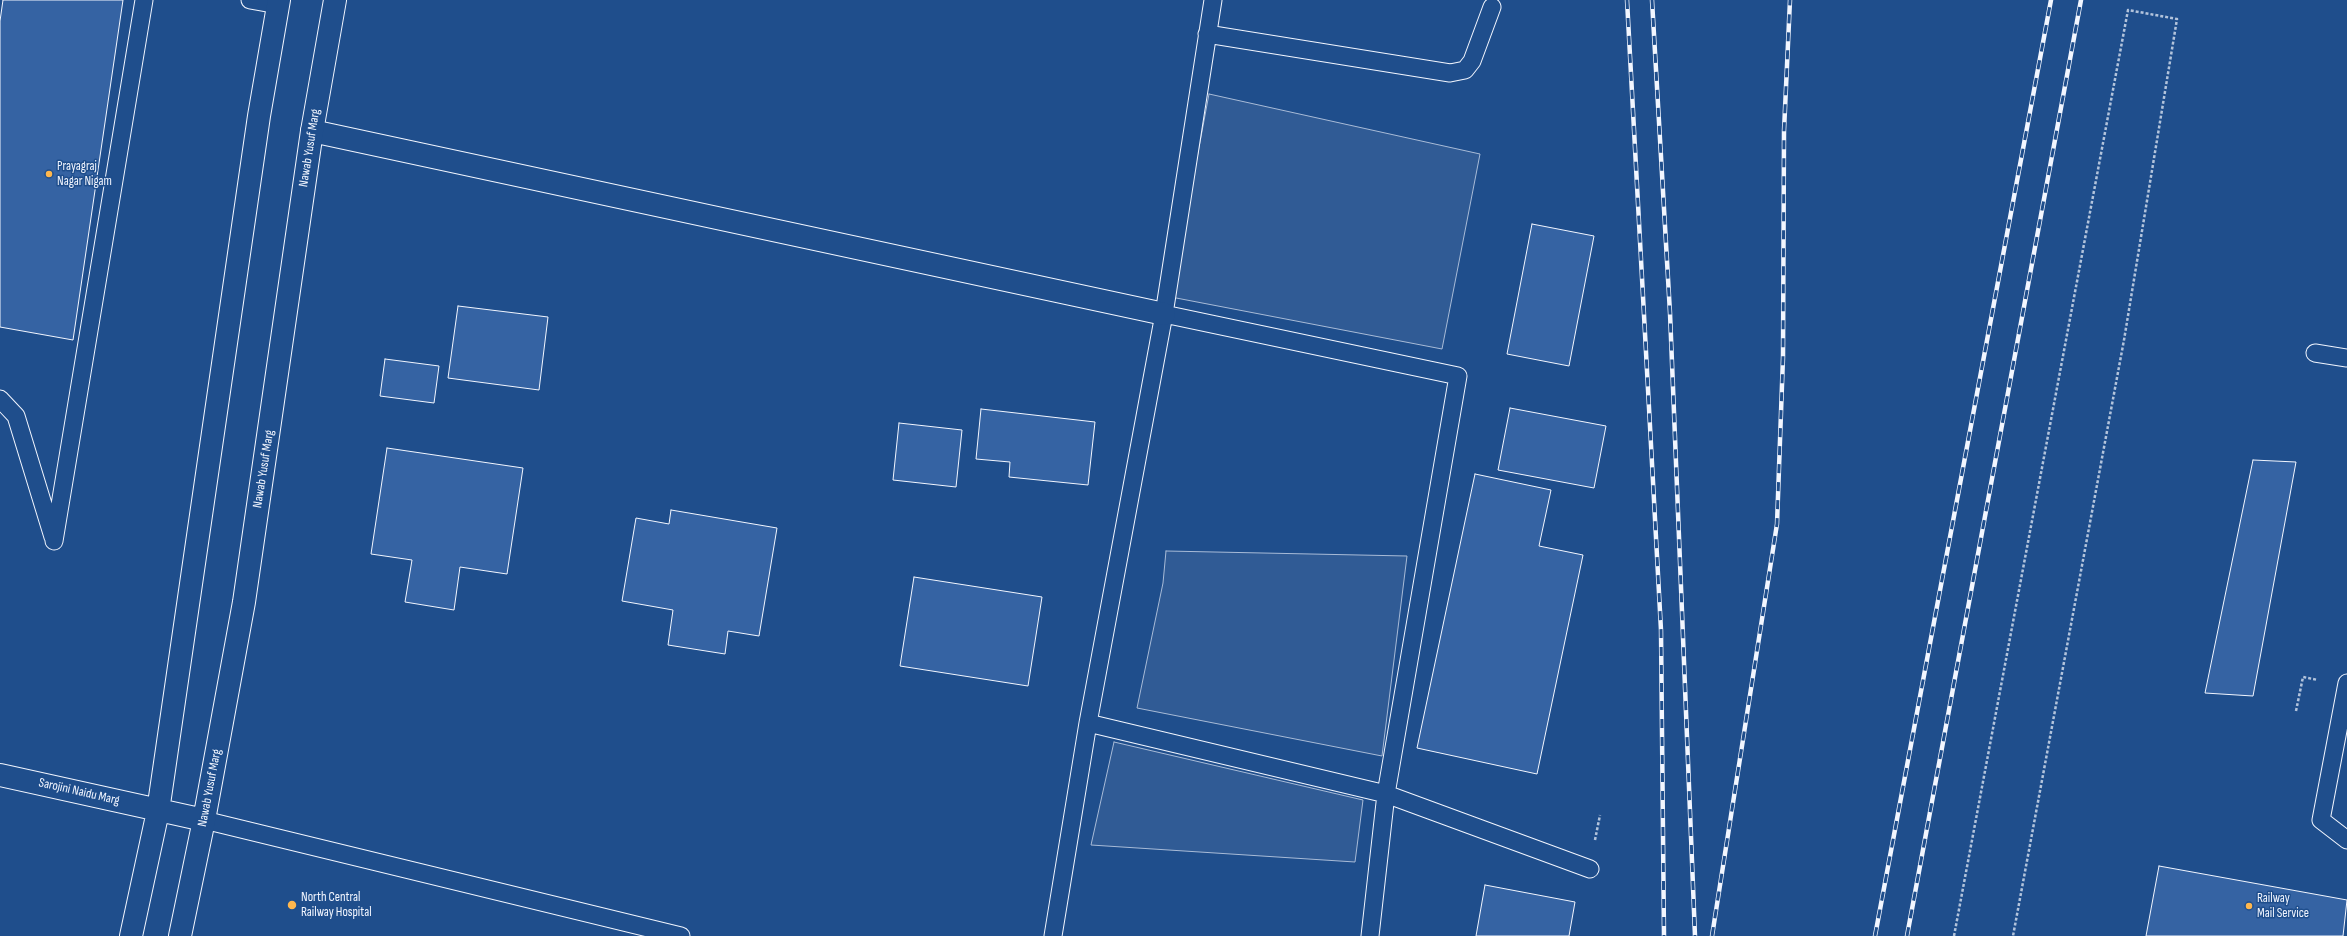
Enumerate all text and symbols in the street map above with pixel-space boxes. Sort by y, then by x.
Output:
street label: Nawab Yusuf Marg [296,108,324,188]
place label: Prayagraj Nagar Nigam [57,159,112,190]
marker: Prayagraj Nagar Nigam [44,169,54,179]
street label: Nawab Yusuf Marg [250,429,278,509]
street label: Nawab Yusuf Marg [195,748,225,828]
street label: Sarojini Naidu Marg [37,775,121,809]
place label: North Central Railway Hospital [301,890,372,921]
place label: Railway Mail Service [2257,891,2309,922]
marker: North Central Railway Hospital [286,899,298,911]
marker: Railway Mail Service [2244,901,2254,911]

